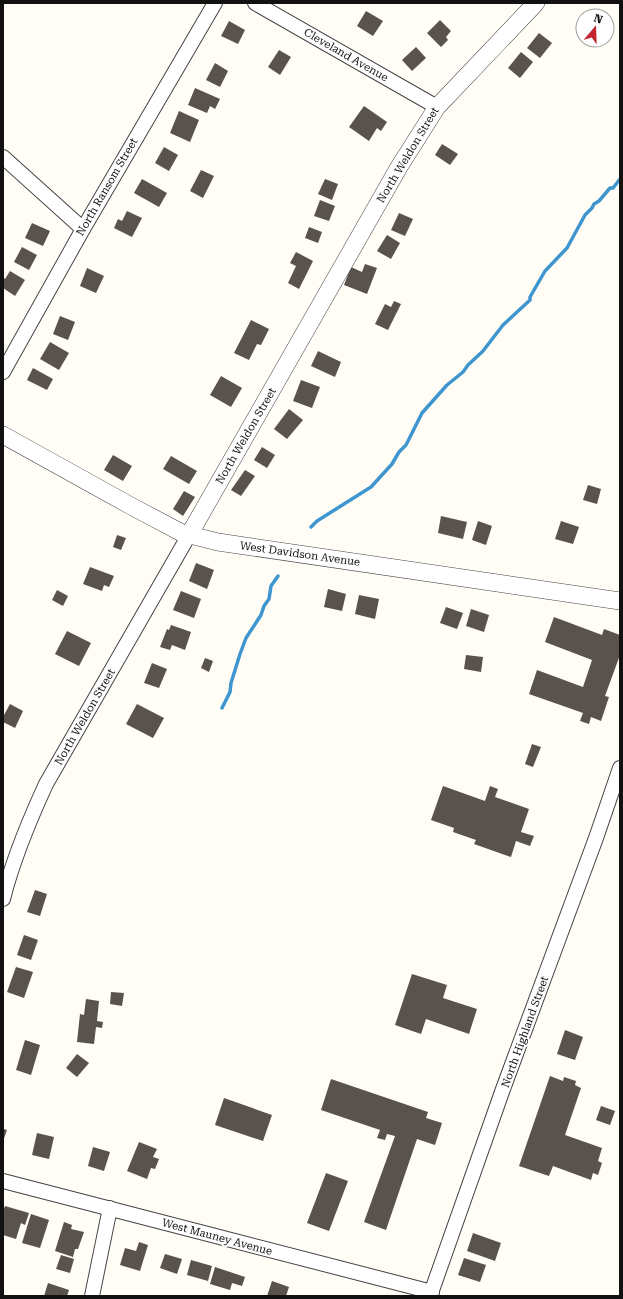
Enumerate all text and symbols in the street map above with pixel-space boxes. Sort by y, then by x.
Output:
north arrow [575,8,615,48]
text: N [592,11,605,27]
street label: Cleveland Avenue [302,26,390,84]
street label: North Weldon Street [374,105,442,205]
street label: North Ransom Street [74,136,140,238]
street label: North Weldon Street [213,385,279,487]
street label: West Davidson Avenue [239,539,361,569]
street label: North Weldon Street [52,666,118,768]
street label: North Highland Street [499,974,551,1090]
street label: West Mauney Avenue [160,1216,274,1258]

